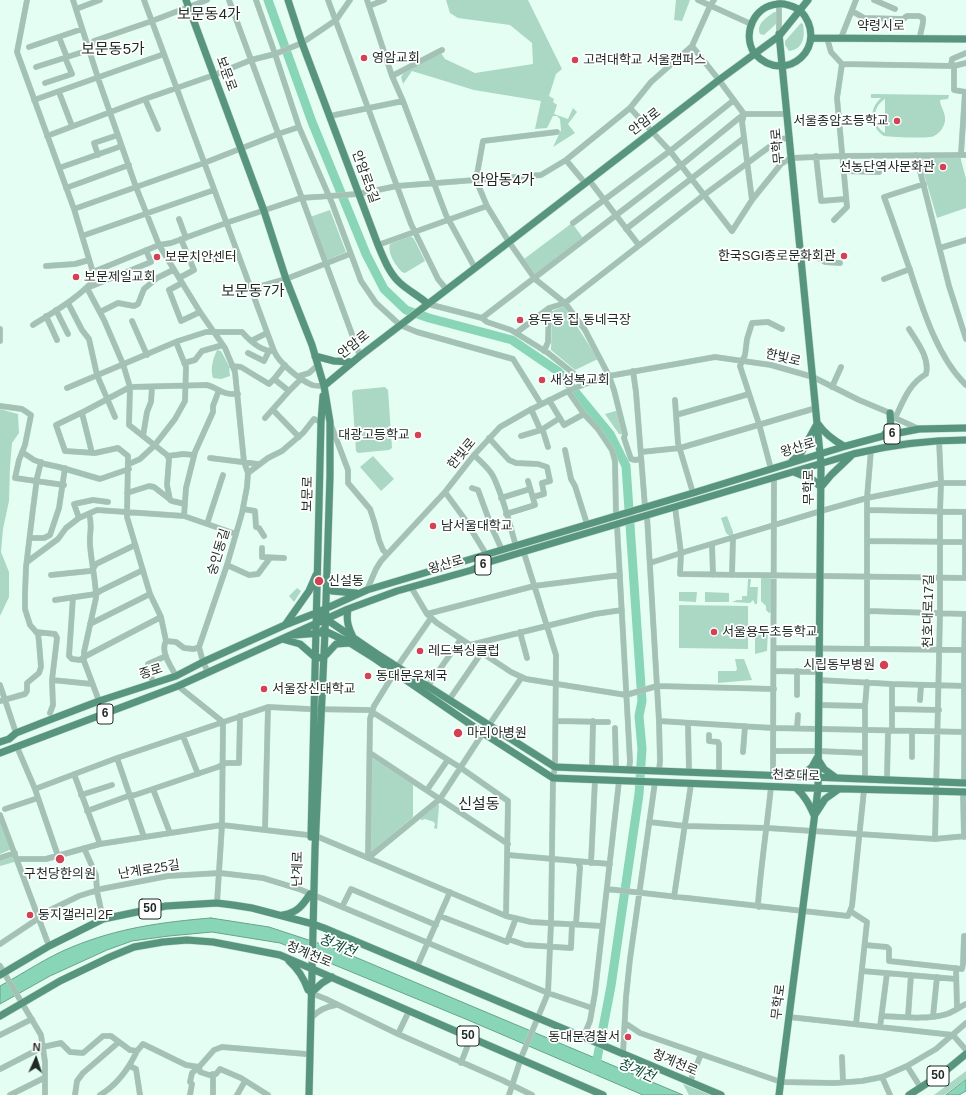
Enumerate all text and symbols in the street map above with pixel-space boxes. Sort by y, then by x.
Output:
district label: 보문동4가 [177,6,241,24]
street label: 약령시로 [857,18,905,34]
district label: 보문동5가 [81,41,145,59]
place label: 영암교회 [372,50,420,66]
place label: 고려대학교 서울캠퍼스 [583,52,706,68]
marker: 영암교회 [359,53,369,63]
street label: 보문로 [213,54,239,94]
marker: 고려대학교 서울캠퍼스 [570,55,580,65]
street label: 안암로 [626,105,664,139]
place label: 서울종암초등학교 [793,113,889,129]
marker: 서울종암초등학교 [892,116,902,126]
street label: 무학로 [769,127,787,165]
street label: 안암로5길 [348,148,382,206]
place label: 선농단역사문화관 [839,159,935,175]
marker: 선농단역사문화관 [938,162,948,172]
district label: 안암동4가 [471,172,535,190]
place label: 한국SGI종로문화회관 [718,248,836,264]
place label: 보문치안센터 [165,249,237,265]
marker: 한국SGI종로문화회관 [839,251,849,261]
marker: 보문치안센터 [152,252,162,262]
place label: 보문제일교회 [84,269,156,285]
marker: 보문제일교회 [71,272,81,282]
district label: 보문동7가 [221,283,285,301]
place label: 용두동 집 동네극장 [528,312,631,328]
marker: 용두동 집 동네극장 [515,315,525,325]
street label: 안암로 [335,328,373,362]
street label: 한빛로 [764,346,802,370]
place label: 새성복교회 [550,372,610,388]
marker: 새성복교회 [537,375,547,385]
road number: 6 [884,424,900,444]
place label: 대광고등학교 [338,427,410,443]
marker: 대광고등학교 [413,430,423,440]
street label: 한빛로 [444,435,480,473]
street label: 왕산로 [779,435,817,461]
street label: 무학로 [801,469,817,505]
street label: 보문로 [300,476,316,512]
place label: 남서울대학교 [441,518,513,534]
marker: 남서울대학교 [428,521,438,531]
street label: 숭인동길 [205,527,233,577]
street label: 왕산로 [427,553,465,577]
road number: 6 [475,555,491,575]
place label: 신설동 [328,573,364,589]
street label: 천호대로17길 [921,574,937,648]
marker: 신설동 [313,575,325,587]
place label: 서울용두초등학교 [722,624,818,640]
marker: 서울용두초등학교 [709,627,719,637]
place label: 레드복싱클럽 [428,643,500,659]
marker: 레드복싱클럽 [415,646,425,656]
place label: 시립동부병원 [803,657,875,673]
marker: 시립동부병원 [878,659,890,671]
street label: 종로 [137,661,165,683]
place label: 동대문우체국 [376,668,448,684]
marker: 동대문우체국 [363,671,373,681]
place label: 서울장신대학교 [272,681,356,697]
marker: 서울장신대학교 [259,684,269,694]
road number: 6 [97,704,113,724]
place label: 마리아병원 [467,725,527,741]
marker: 마리아병원 [452,727,464,739]
street label: 천호대로 [772,767,820,785]
district label: 신설동 [458,796,500,814]
street label: 난계로 [290,851,306,887]
marker: 구천당한의원 [54,853,66,865]
street label: 난계로25길 [117,857,181,883]
place label: 구천당한의원 [24,866,96,882]
road number: 50 [139,899,161,919]
place label: 둥지갤러리2F [38,907,113,923]
marker: 둥지갤러리2F [25,910,35,920]
water label: 청계천 [316,931,358,961]
street label: 청계천로 [284,939,334,971]
street label: 무학로 [769,983,789,1021]
road number: 50 [457,1026,479,1046]
place label: 동대문경찰서 [548,1029,620,1045]
marker: 동대문경찰서 [623,1032,633,1042]
north arrow [16,1039,56,1079]
text: N [32,1041,41,1053]
street label: 청계천로 [650,1046,700,1080]
water label: 청계천 [615,1056,657,1086]
road number: 50 [927,1066,949,1086]

